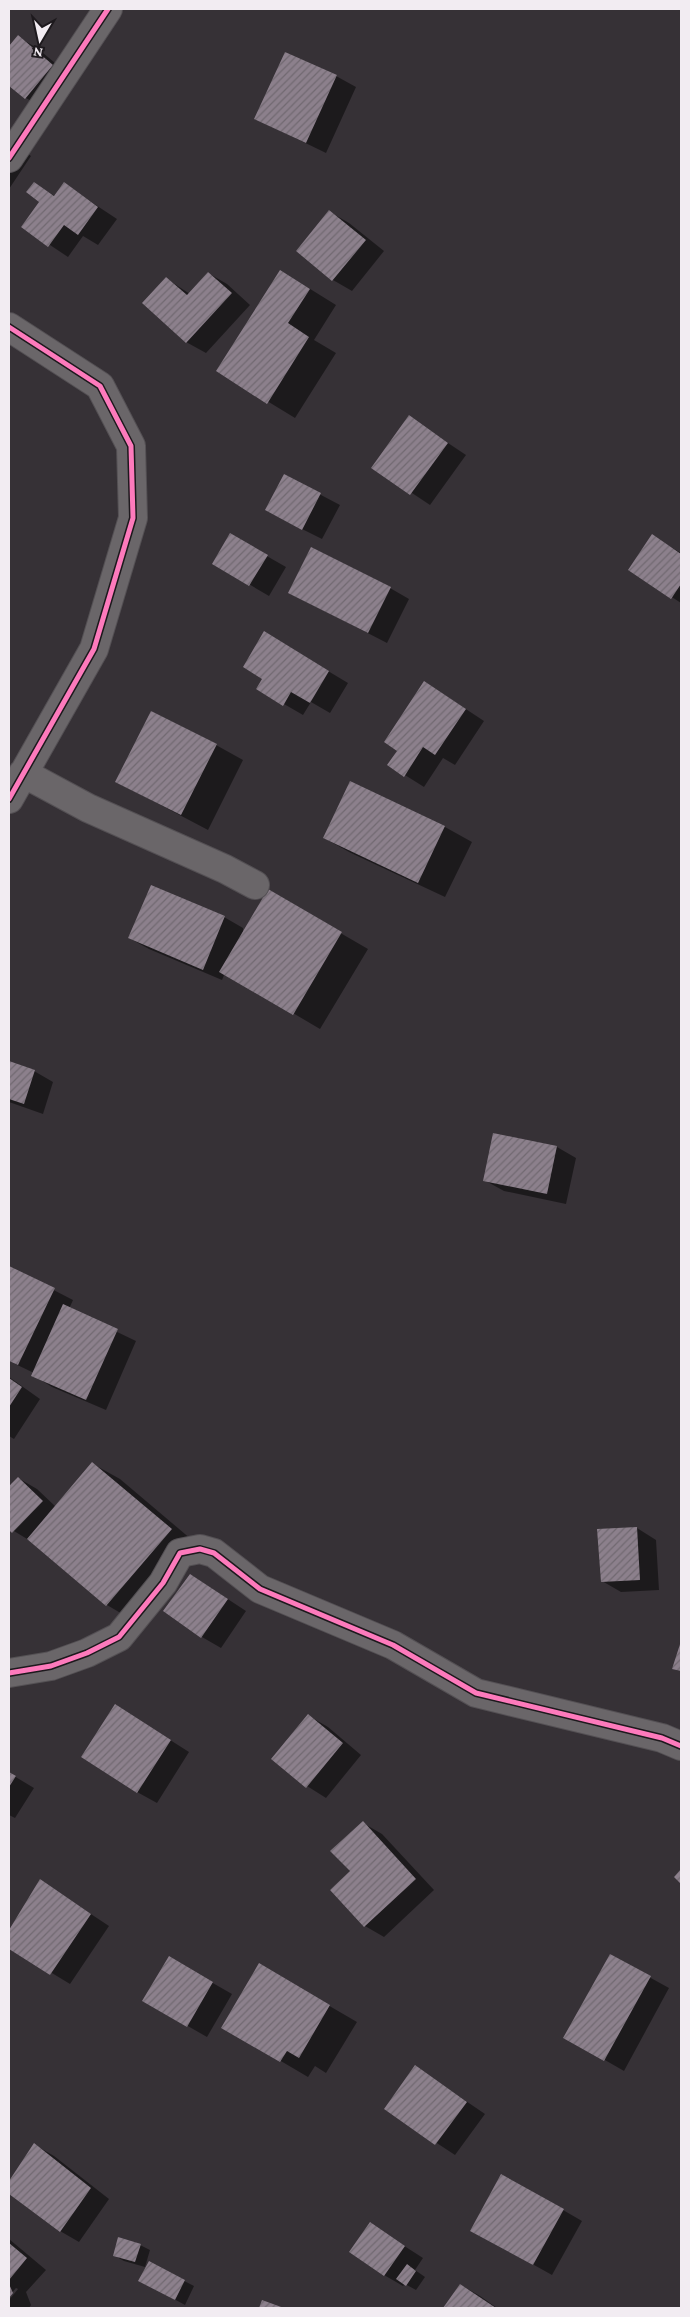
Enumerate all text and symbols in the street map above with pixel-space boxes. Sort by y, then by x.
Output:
north arrow [15,15,65,65]
text: N [32,44,44,61]

